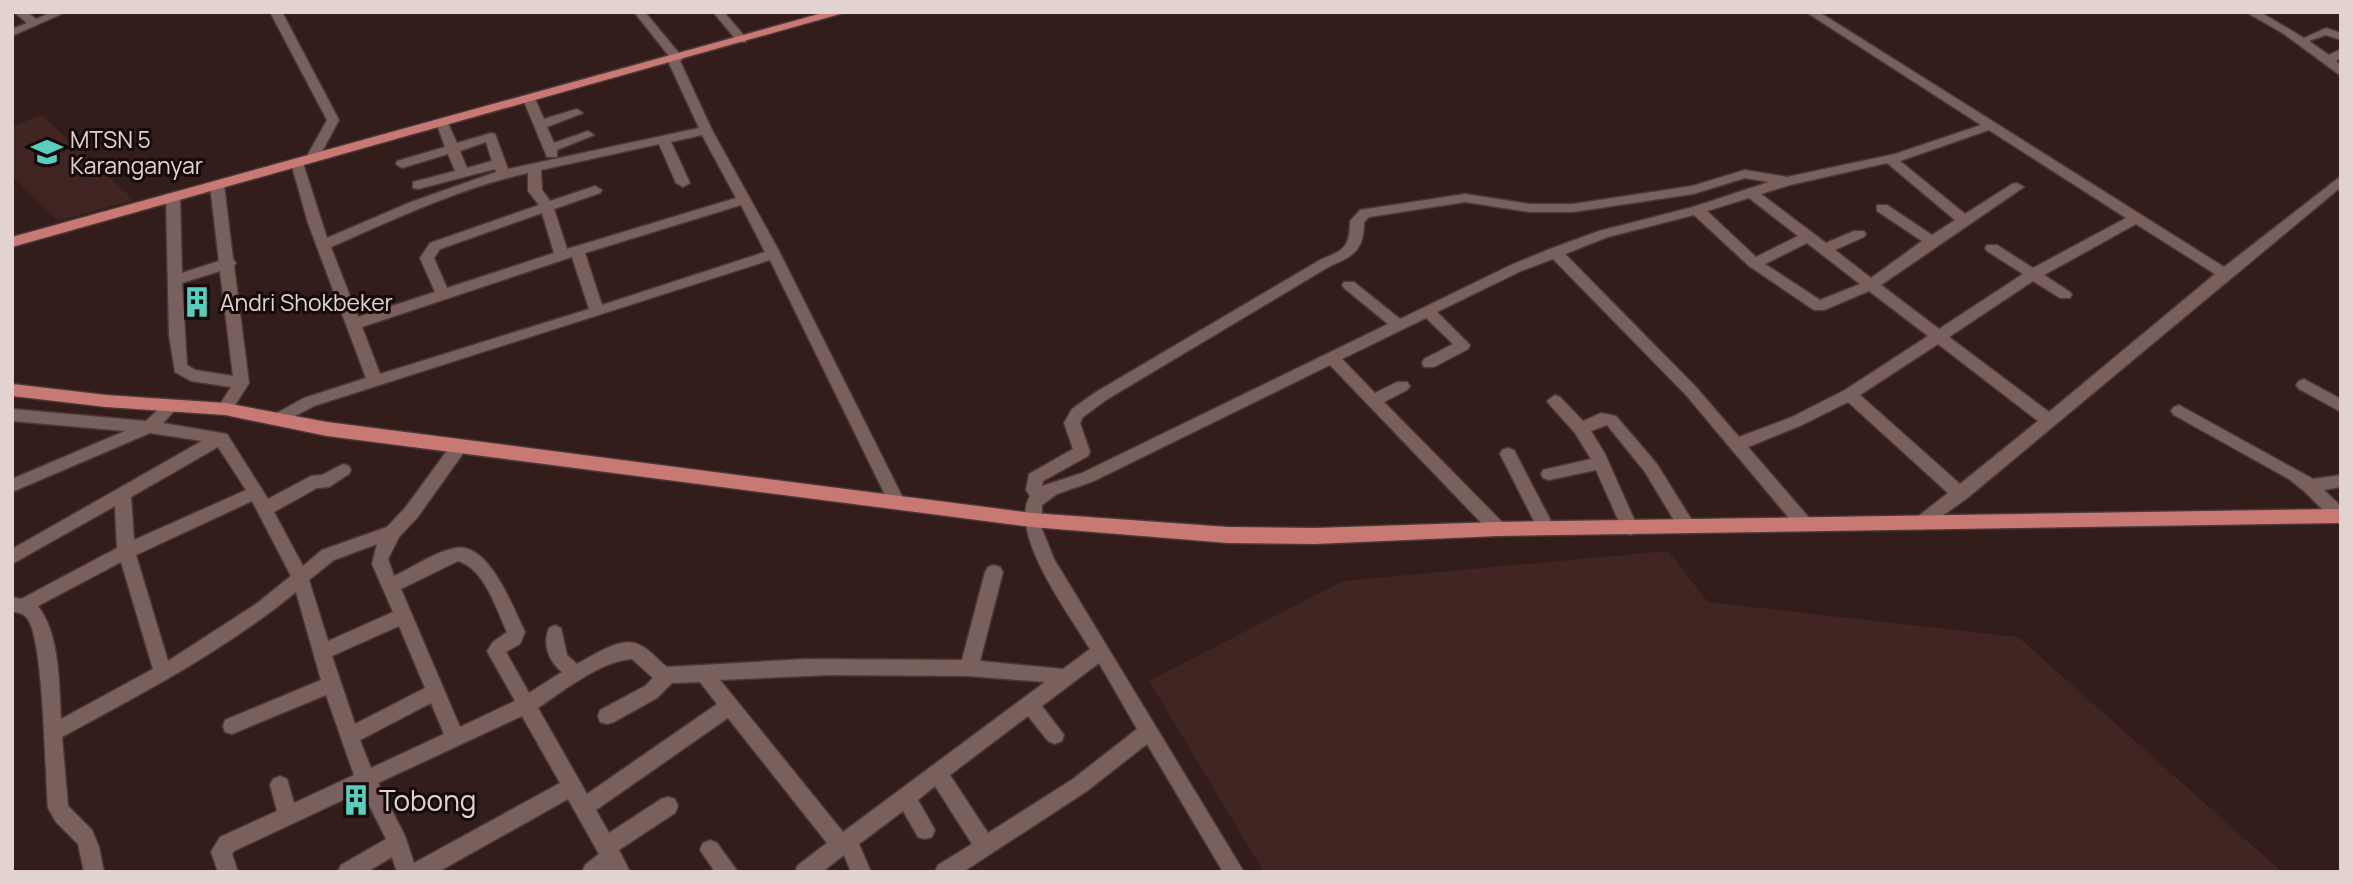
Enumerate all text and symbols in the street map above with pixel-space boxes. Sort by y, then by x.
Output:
place label: MTSN 5 Karanganyar [70,123,203,181]
school or university icon: MTSN 5 Karanganyar [30,135,64,169]
building icon: Andri Shokbeker [180,285,214,319]
place label: Andri Shokbeker [220,286,393,318]
place label: Tobong [379,781,476,819]
building icon: Tobong [339,783,373,817]

